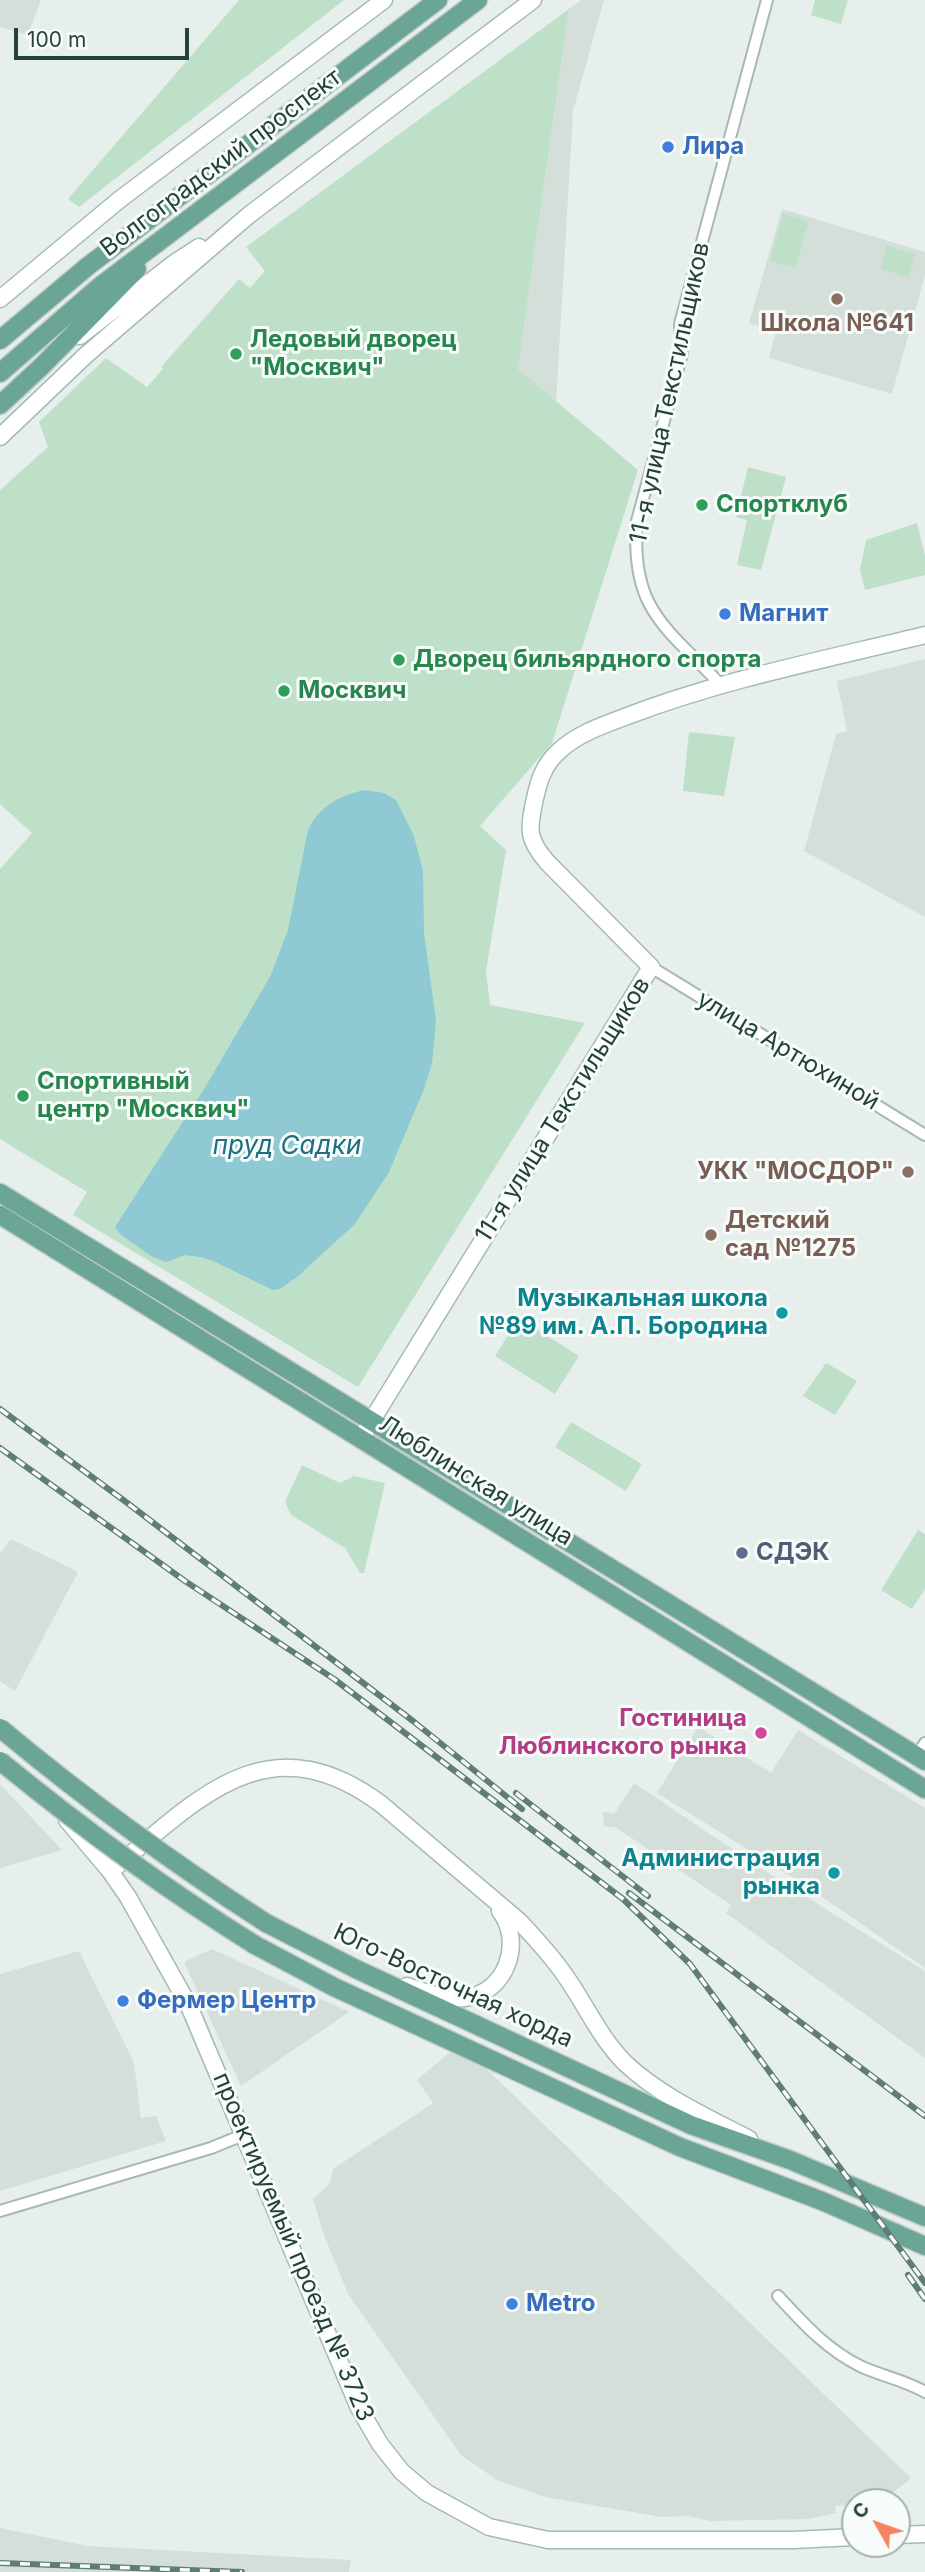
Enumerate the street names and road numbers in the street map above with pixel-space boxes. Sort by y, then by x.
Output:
street label: Волгоградский проспект [95,63,347,263]
street label: 11-я улица Текстильщиков [624,240,716,546]
street label: 11-я улица Текстильщиков [469,972,657,1248]
street label: улица Артюхиной [692,985,884,1117]
street label: Люблинская улица [374,1410,578,1552]
street label: Юго-Восточная хорда [329,1918,577,2054]
street label: проектируемый проезд № 3723 [206,2068,380,2426]

